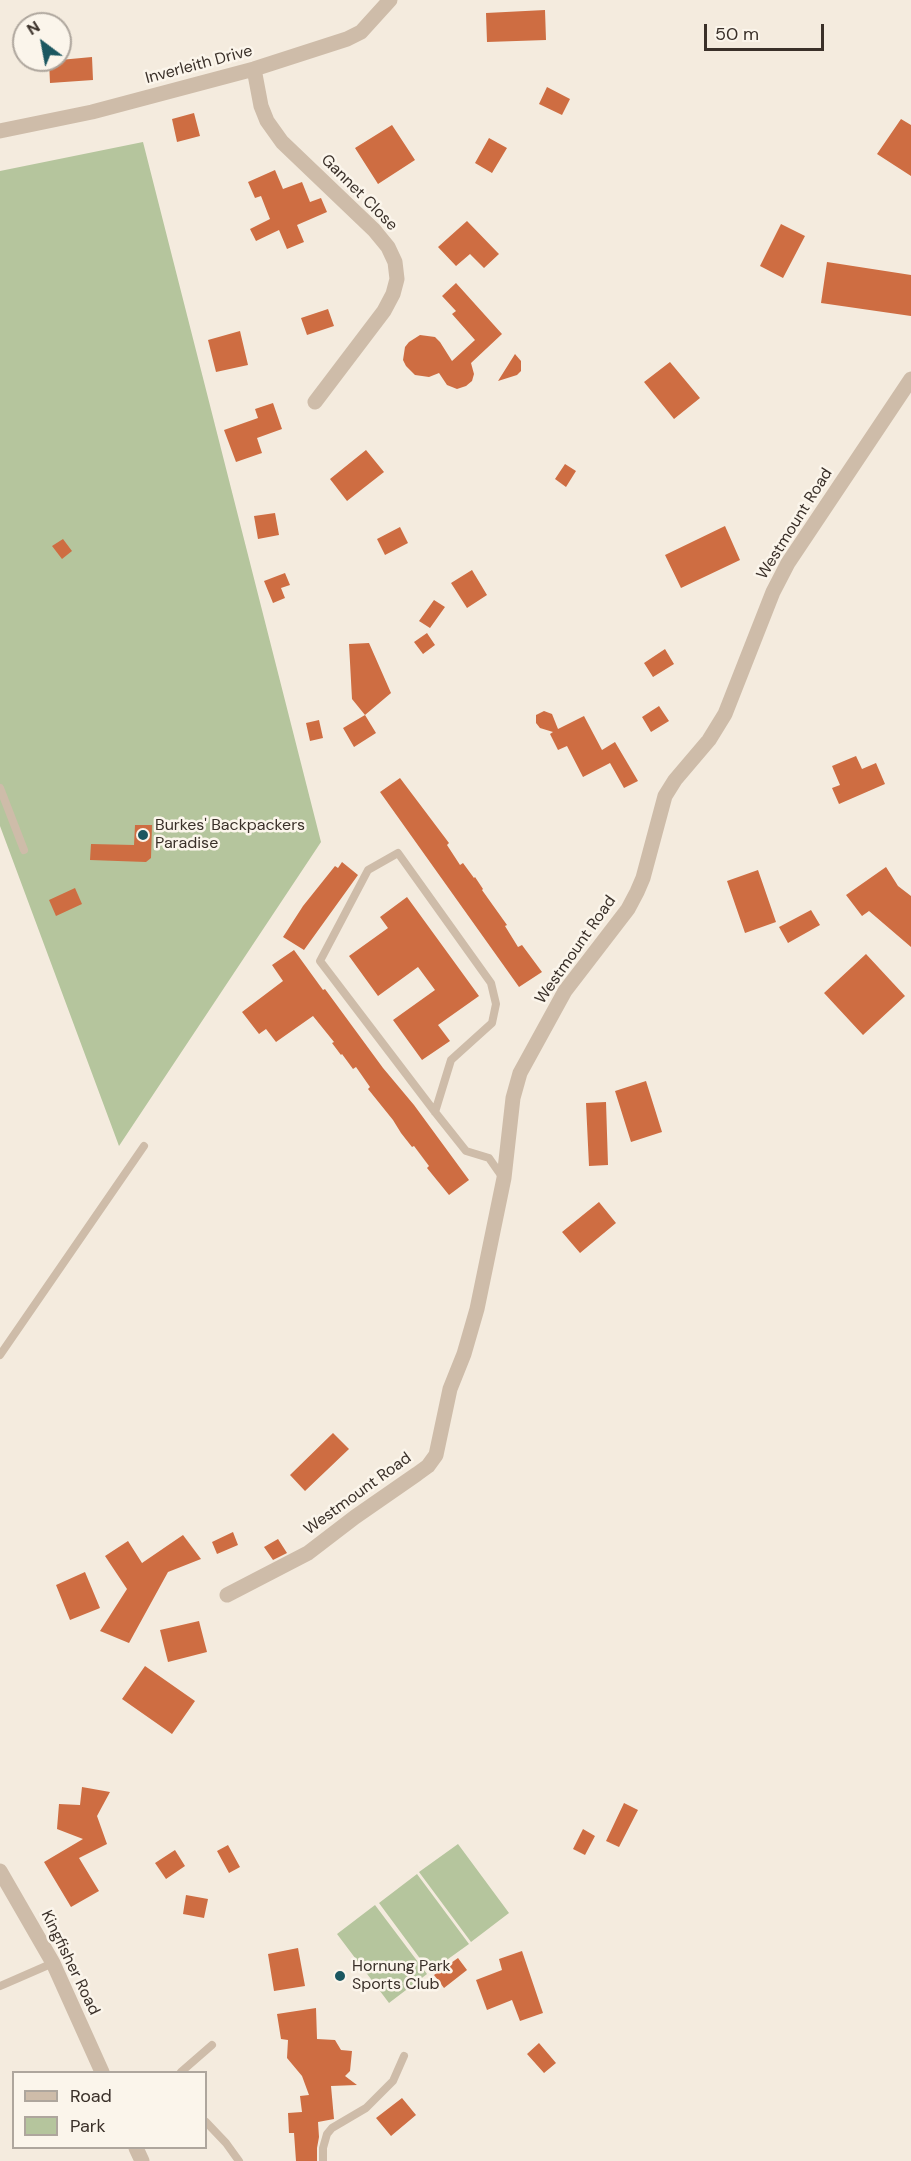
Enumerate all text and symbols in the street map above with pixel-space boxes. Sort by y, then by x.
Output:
north arrow [12,12,72,72]
scale bar [707,12,827,50]
text: N [23,16,44,40]
text: 50 m [715,22,759,46]
street label: Inverleith Drive [143,42,255,88]
street label: Gannet Close [317,151,401,235]
street label: Westmount Road [753,465,837,583]
place label: Burkes' Backpackers Paradise [155,816,305,854]
marker: Burkes' Backpackers Paradise [136,828,150,842]
street label: Westmount Road [532,892,620,1008]
street label: Westmount Road [301,1449,415,1539]
street label: Kingfisher Road [36,1908,104,2018]
place label: Hornung Park Sports Club [352,1957,451,1995]
marker: Hornung Park Sports Club [333,1969,347,1983]
legend [12,2071,207,2149]
text: Road [70,2084,112,2108]
text: Park [70,2114,106,2138]

